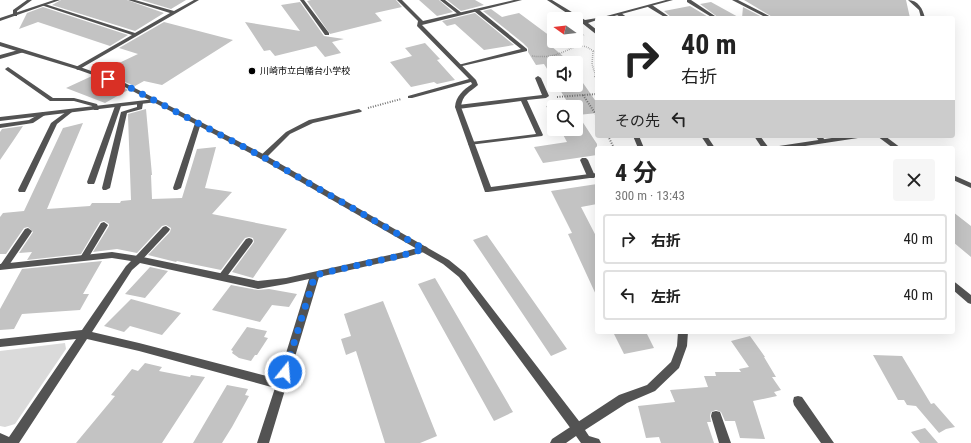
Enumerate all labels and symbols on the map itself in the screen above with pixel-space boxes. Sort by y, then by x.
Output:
north arrow [547,12,583,48]
pin [91,62,125,96]
marker: 川崎市立白幡台小学校 [247,66,257,76]
place label: 川崎市立白幡台小学校 [260,66,350,76]
position arrow [264,351,306,393]

